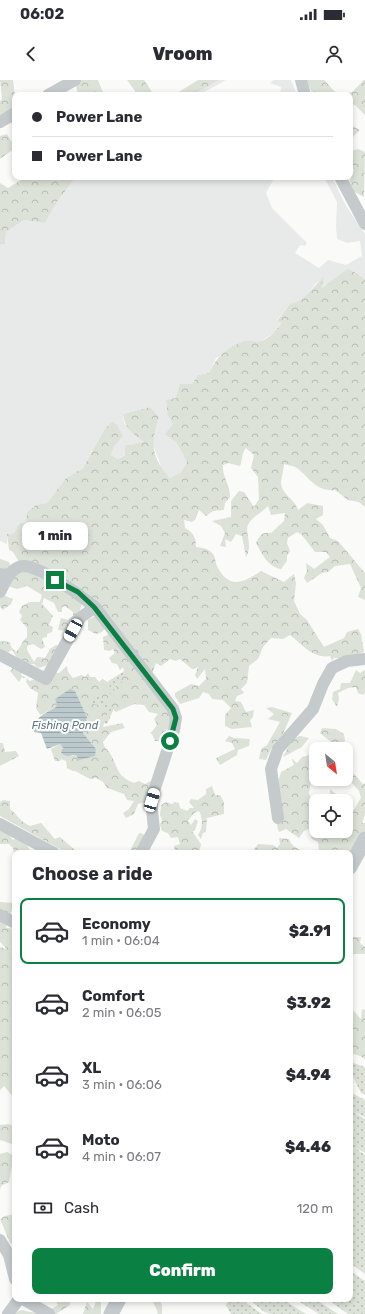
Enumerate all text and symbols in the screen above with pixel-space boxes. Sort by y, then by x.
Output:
text: 06:02 [20,5,64,23]
icon: back [20,43,42,65]
text: Vroom [152,43,213,65]
icon: person [323,43,345,65]
text: Power Lane [56,108,142,126]
text: Power Lane [56,147,142,165]
callout: 1 min [22,522,88,550]
text: 1 min [38,528,72,543]
route end [46,571,64,589]
car [62,617,84,643]
water label: Fishing Pond [32,719,99,732]
route start [161,732,179,750]
north arrow [309,742,353,786]
map controls [309,742,353,838]
car [143,787,161,813]
button: locate [309,794,353,838]
text: Choose a ride [32,863,153,885]
icon: car [34,913,70,949]
text: Economy [82,915,151,933]
text: $2.91 [289,922,331,940]
text: 1 min · 06:04 [82,933,160,948]
icon: car [34,985,70,1021]
text: Comfort [82,987,145,1005]
text: $3.92 [286,994,331,1012]
text: 2 min · 06:05 [82,1005,161,1020]
icon: car [34,1057,70,1093]
text: XL [82,1059,101,1077]
text: $4.94 [286,1066,331,1084]
text: 3 min · 06:06 [82,1077,162,1092]
icon: car [34,1129,70,1165]
text: Moto [82,1131,120,1149]
text: $4.46 [285,1138,331,1156]
text: 4 min · 06:07 [82,1149,161,1164]
icon: cash [32,1197,54,1219]
text: Cash [64,1199,99,1217]
text: 120 m [297,1201,333,1216]
button: Confirm [32,1248,333,1294]

